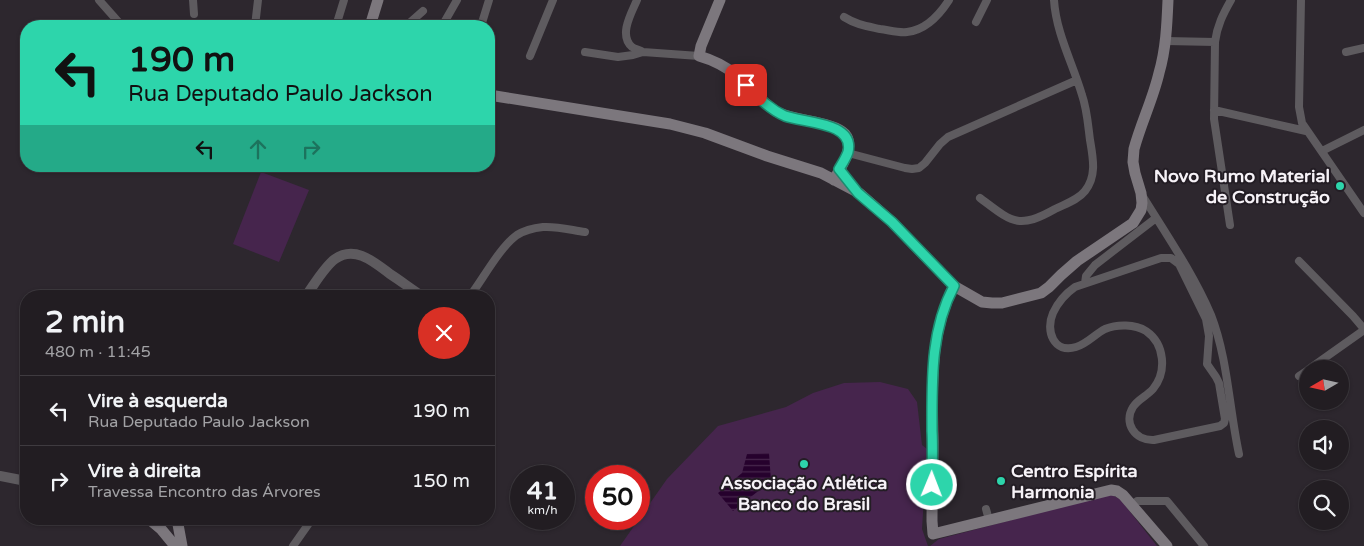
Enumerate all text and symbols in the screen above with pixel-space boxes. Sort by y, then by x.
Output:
text: 190 m [128,39,235,81]
icon: left [45,40,110,105]
pin [725,64,767,106]
icon: arrive [732,71,760,99]
text: Rua Deputado Paulo Jackson [128,81,433,107]
icon: left [191,135,219,163]
icon: ahead [244,135,272,163]
icon: right [297,135,325,163]
place label: Novo Rumo Material de Construção [1154,165,1330,208]
marker: Novo Rumo Material de Construção [1334,180,1346,192]
text: 2 min [45,304,125,341]
button: close [418,307,470,359]
text: 480 m · 11:45 [45,342,151,362]
north arrow [1299,360,1349,410]
map controls [1299,360,1349,530]
text: Vire à esquerda [88,390,228,412]
icon: left [45,397,73,425]
text: 190 m [412,400,470,422]
text: Rua Deputado Paulo Jackson [88,412,310,432]
button: sound [1299,420,1349,470]
marker: Associação Atlética Banco do Brasil [798,458,810,470]
position arrow [905,458,957,510]
text: Vire à direita [88,460,201,482]
place label: Centro Espírita Harmonia [1011,460,1138,503]
speed limit sign: 50 [585,465,650,530]
icon: right [45,467,73,495]
text: 150 m [412,470,470,492]
place label: Associação Atlética Banco do Brasil [721,472,887,515]
marker: Centro Espírita Harmonia [995,475,1007,487]
text: 41 [527,476,558,506]
button: search [1299,480,1349,530]
text: Travessa Encontro das Árvores [88,482,321,502]
text: km/h [527,503,558,517]

